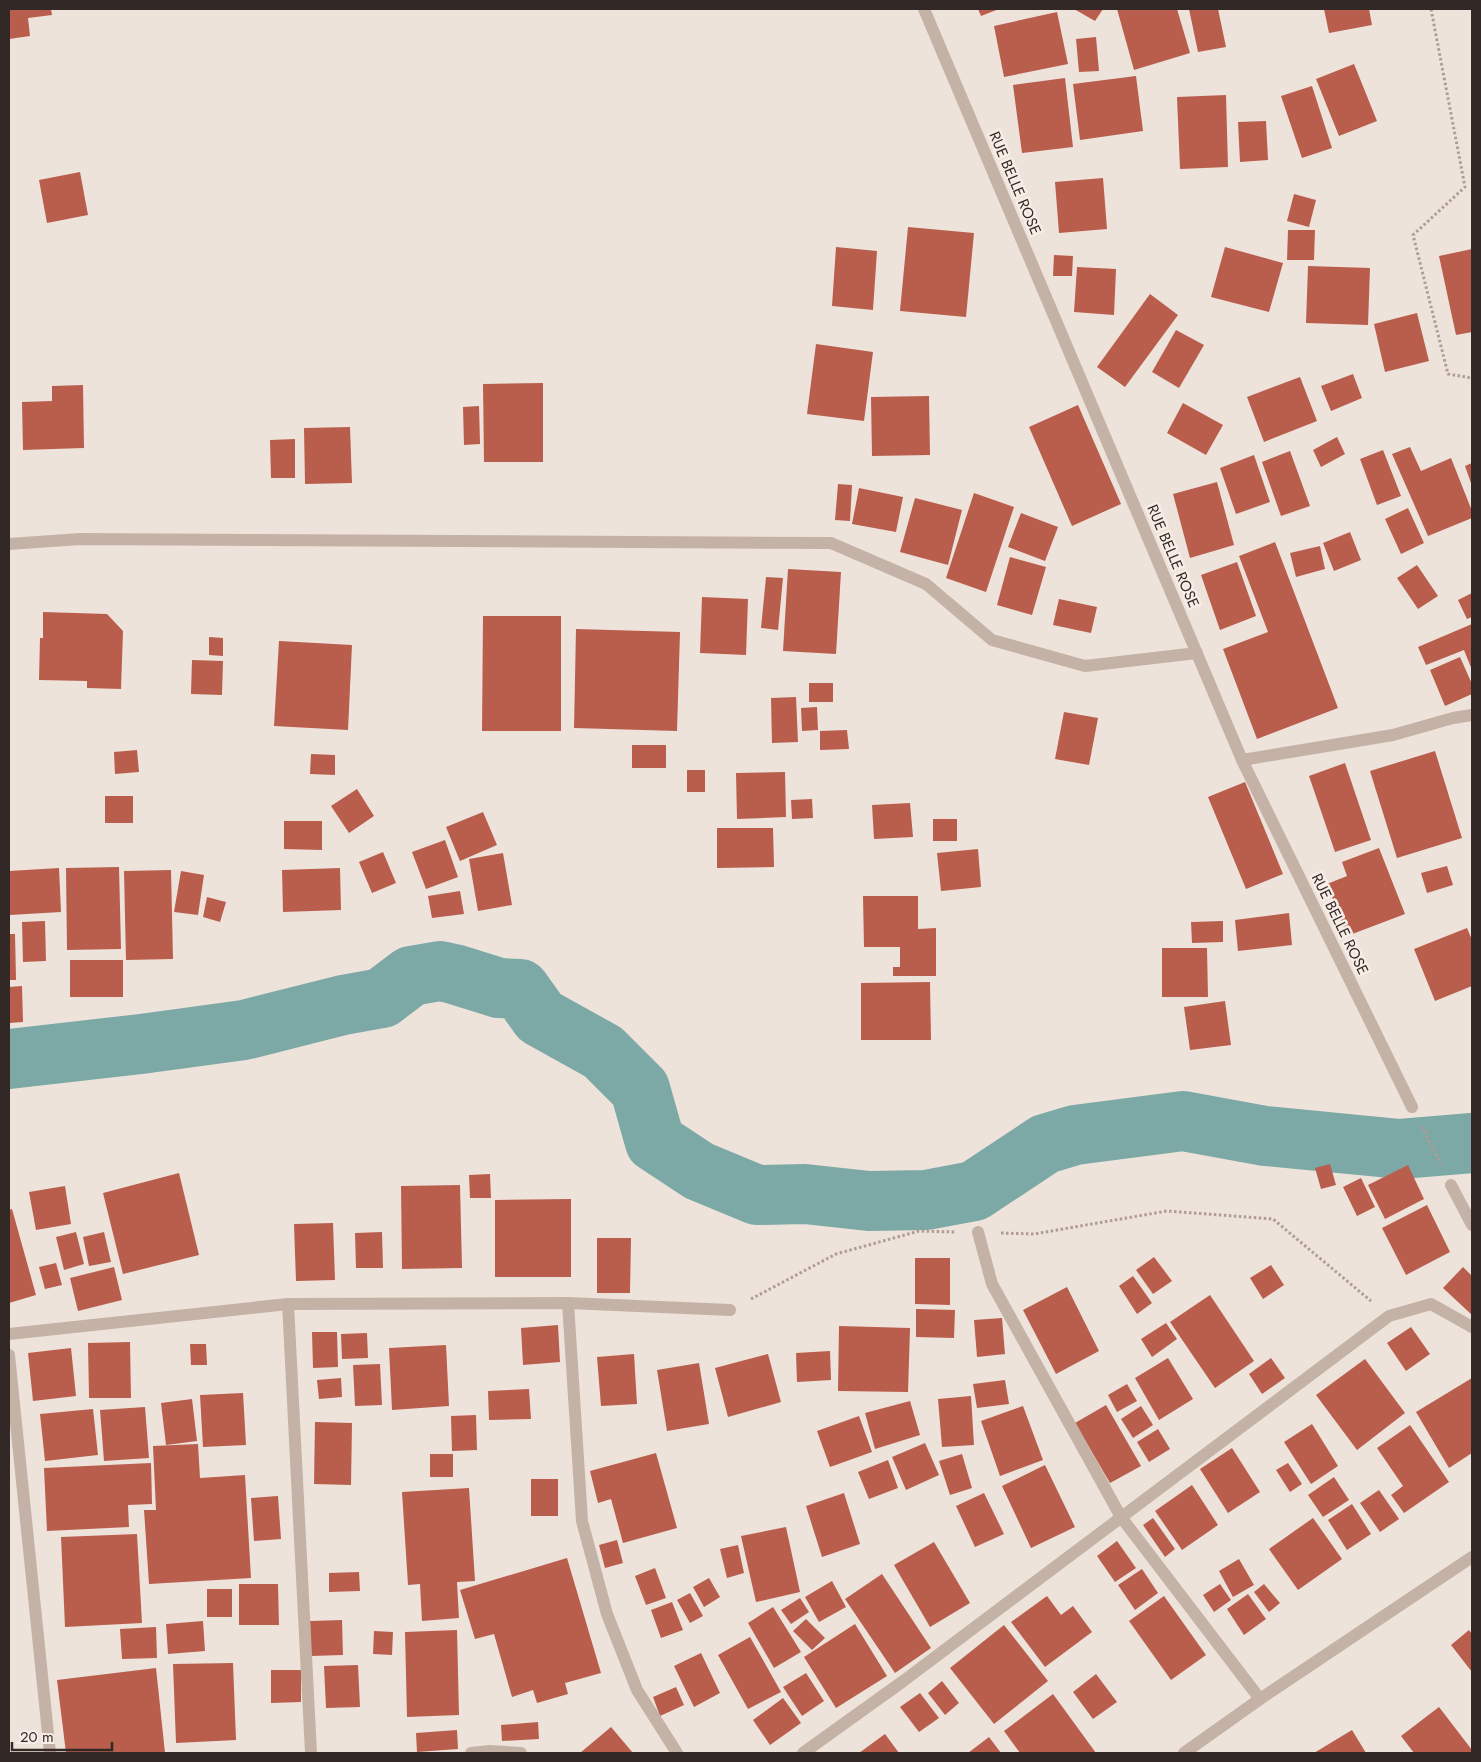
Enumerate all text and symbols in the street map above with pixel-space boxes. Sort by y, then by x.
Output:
street label: RUE BELLE ROSE [983,128,1047,238]
street label: RUE BELLE ROSE [1141,501,1205,611]
street label: RUE BELLE ROSE [1306,870,1374,978]
scale bar [12,1720,112,1752]
text: 20 m [20,1726,54,1748]

